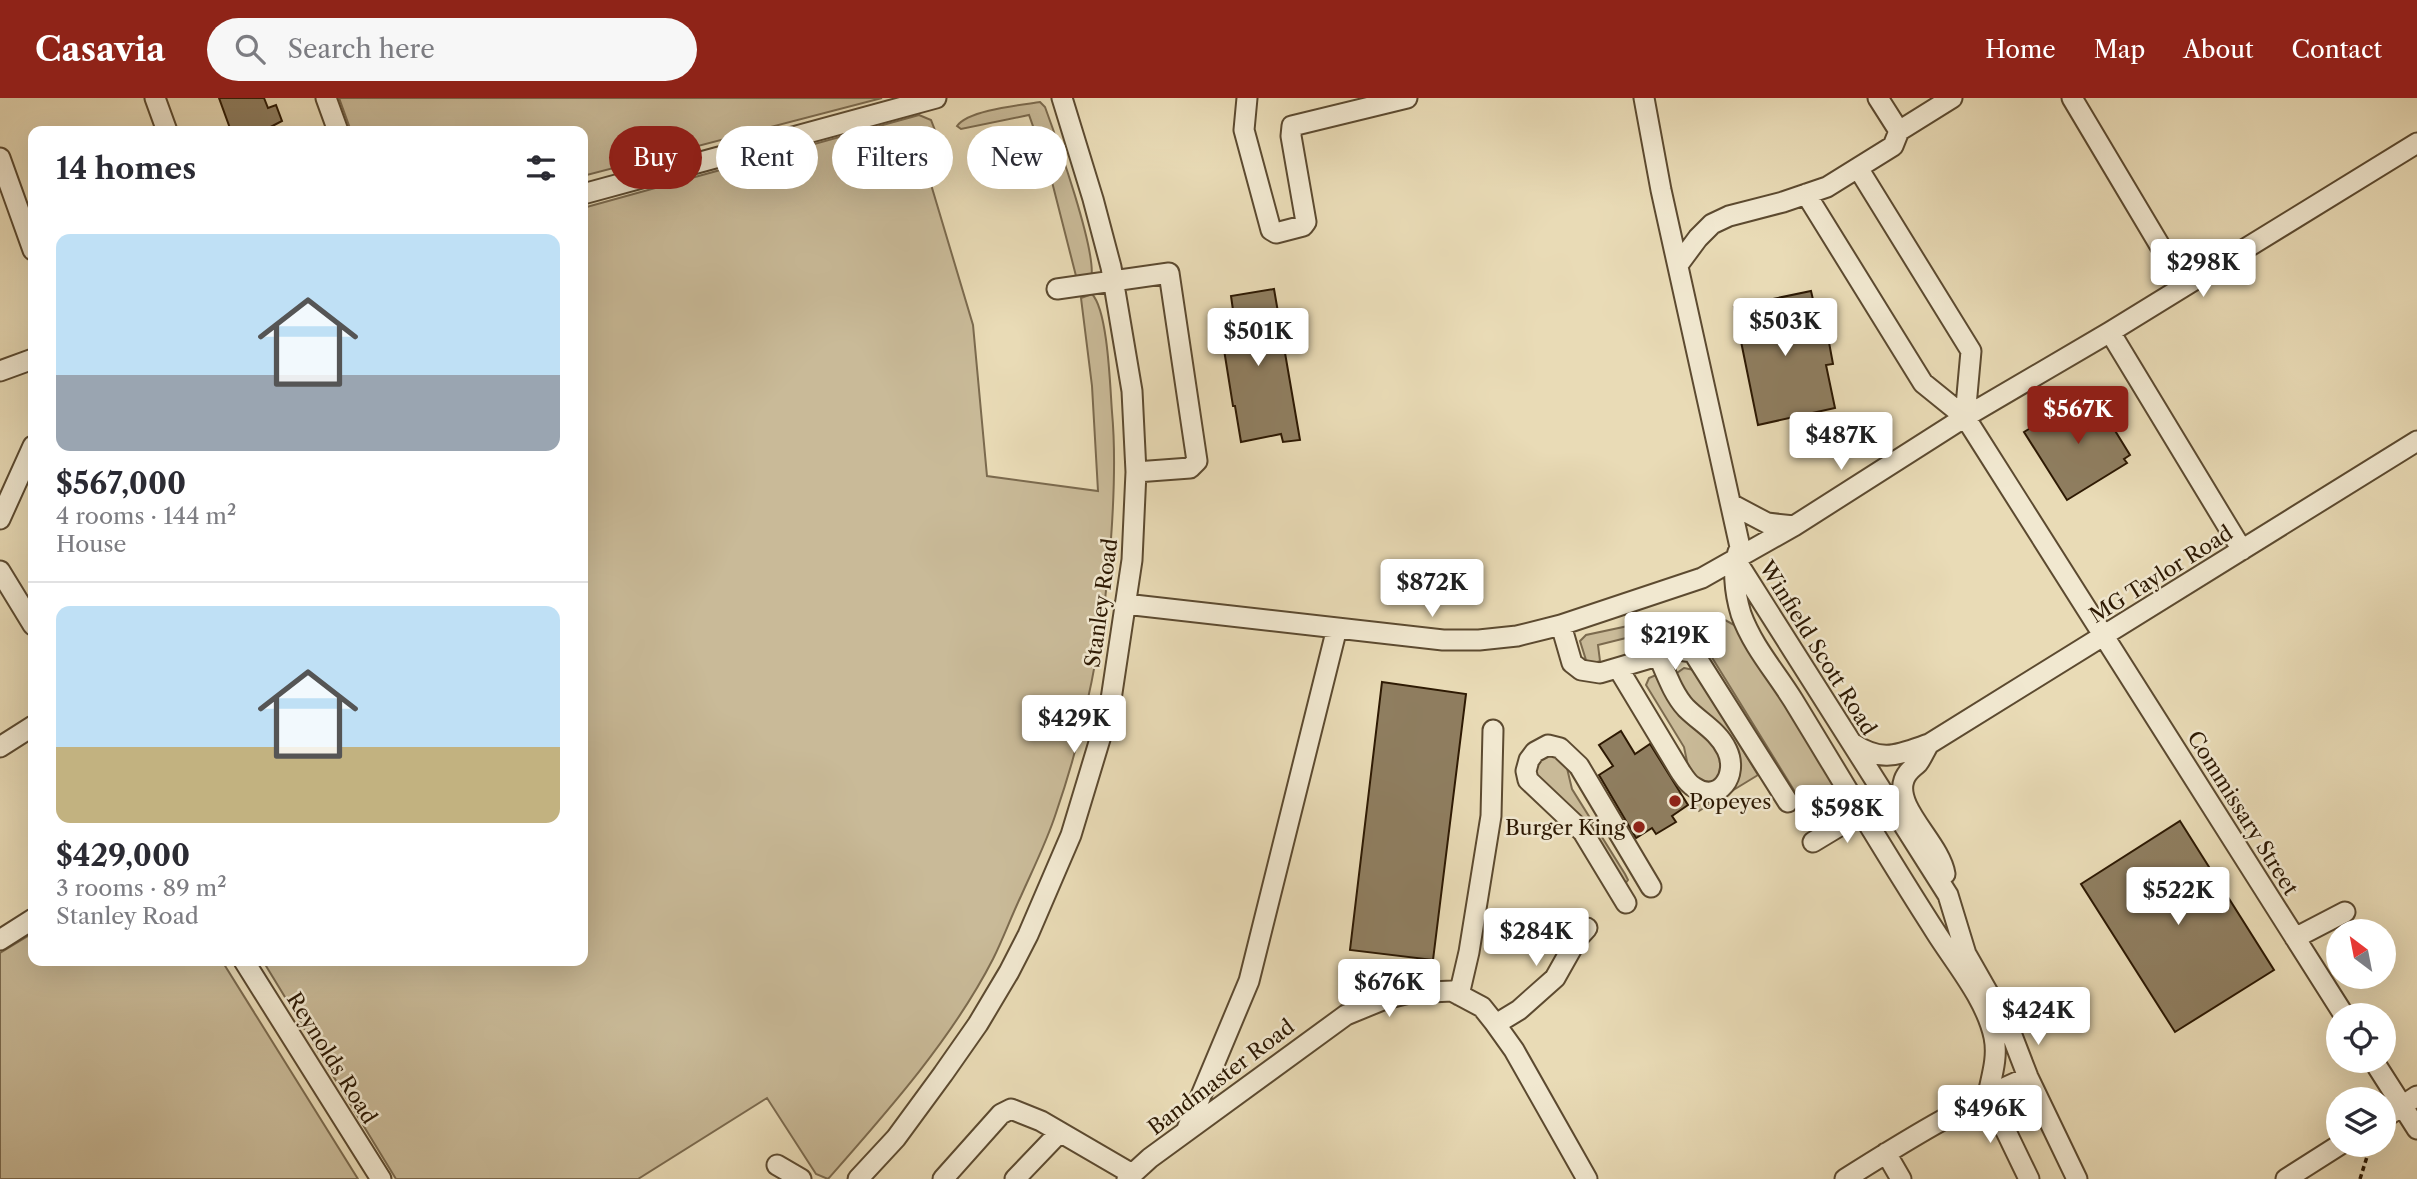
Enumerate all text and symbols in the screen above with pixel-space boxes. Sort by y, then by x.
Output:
search box [207,18,697,81]
text: Casavia [35,29,165,70]
icon: search [231,30,269,68]
text: Search here [287,33,435,65]
text: Home [1985,35,2056,64]
text: Map [2094,35,2145,64]
text: About [2183,35,2254,64]
text: Contact [2292,35,2382,64]
chip: Buy [609,126,702,189]
chip: Rent [716,126,818,189]
chip: Filters [832,126,953,189]
chip: New [967,126,1067,189]
icon: filters [522,149,560,187]
text: 14 homes [56,150,196,187]
pin: $298K [2154,240,2252,299]
text: $298K [2167,248,2239,276]
icon: home [245,279,371,405]
pin: $503K [1736,299,1834,358]
text: $503K [1749,307,1821,335]
pin: $501K [1209,308,1307,368]
text: $501K [1224,317,1292,345]
pin: $567K [2029,386,2127,446]
text: $567K [2043,395,2113,423]
pin: $487K [1792,412,1890,472]
text: $487K [1805,421,1877,449]
text: $567,000 [56,465,186,502]
text: 4 rooms · 144 m² [56,502,236,530]
street label: MG Taylor Road [2085,520,2237,628]
text: House [56,530,126,558]
street label: Stanley Road [1080,537,1122,669]
street label: Winfield Scott Road [1754,555,1882,740]
pin: $872K [1383,560,1481,619]
text: $872K [1397,568,1467,596]
pin: $219K [1626,612,1724,672]
text: $219K [1641,621,1709,649]
icon: home [245,651,371,777]
pin: $429K [1025,696,1123,755]
text: $429K [1038,704,1110,732]
street label: Commissary Street [2182,726,2304,900]
pin: $598K [1798,786,1896,845]
place label: Popeyes [1689,789,1772,814]
marker: Popeyes [1667,793,1683,809]
text: $598K [1811,794,1883,822]
place label: Burger King [1505,815,1626,840]
marker: Burger King [1631,819,1647,835]
text: $429,000 [56,837,190,874]
pin: $522K [2129,868,2227,927]
text: 3 rooms · 89 m² [56,874,227,902]
text: $522K [2142,876,2214,904]
text: Stanley Road [56,902,199,930]
pin: $284K [1487,908,1585,968]
text: $284K [1500,917,1572,945]
north arrow [2326,919,2396,989]
map controls [2326,919,2396,1157]
pin: $676K [1340,960,1438,1019]
text: $676K [1354,968,1424,996]
street label: Reynolds Road [282,988,382,1128]
pin: $424K [1989,988,2087,1047]
text: $424K [2002,996,2074,1024]
button: locate [2326,1003,2396,1073]
street label: Bandmaster Road [1143,1014,1299,1140]
pin: $496K [1941,1086,2039,1145]
button: layers [2326,1087,2396,1157]
text: $496K [1954,1094,2026,1122]

